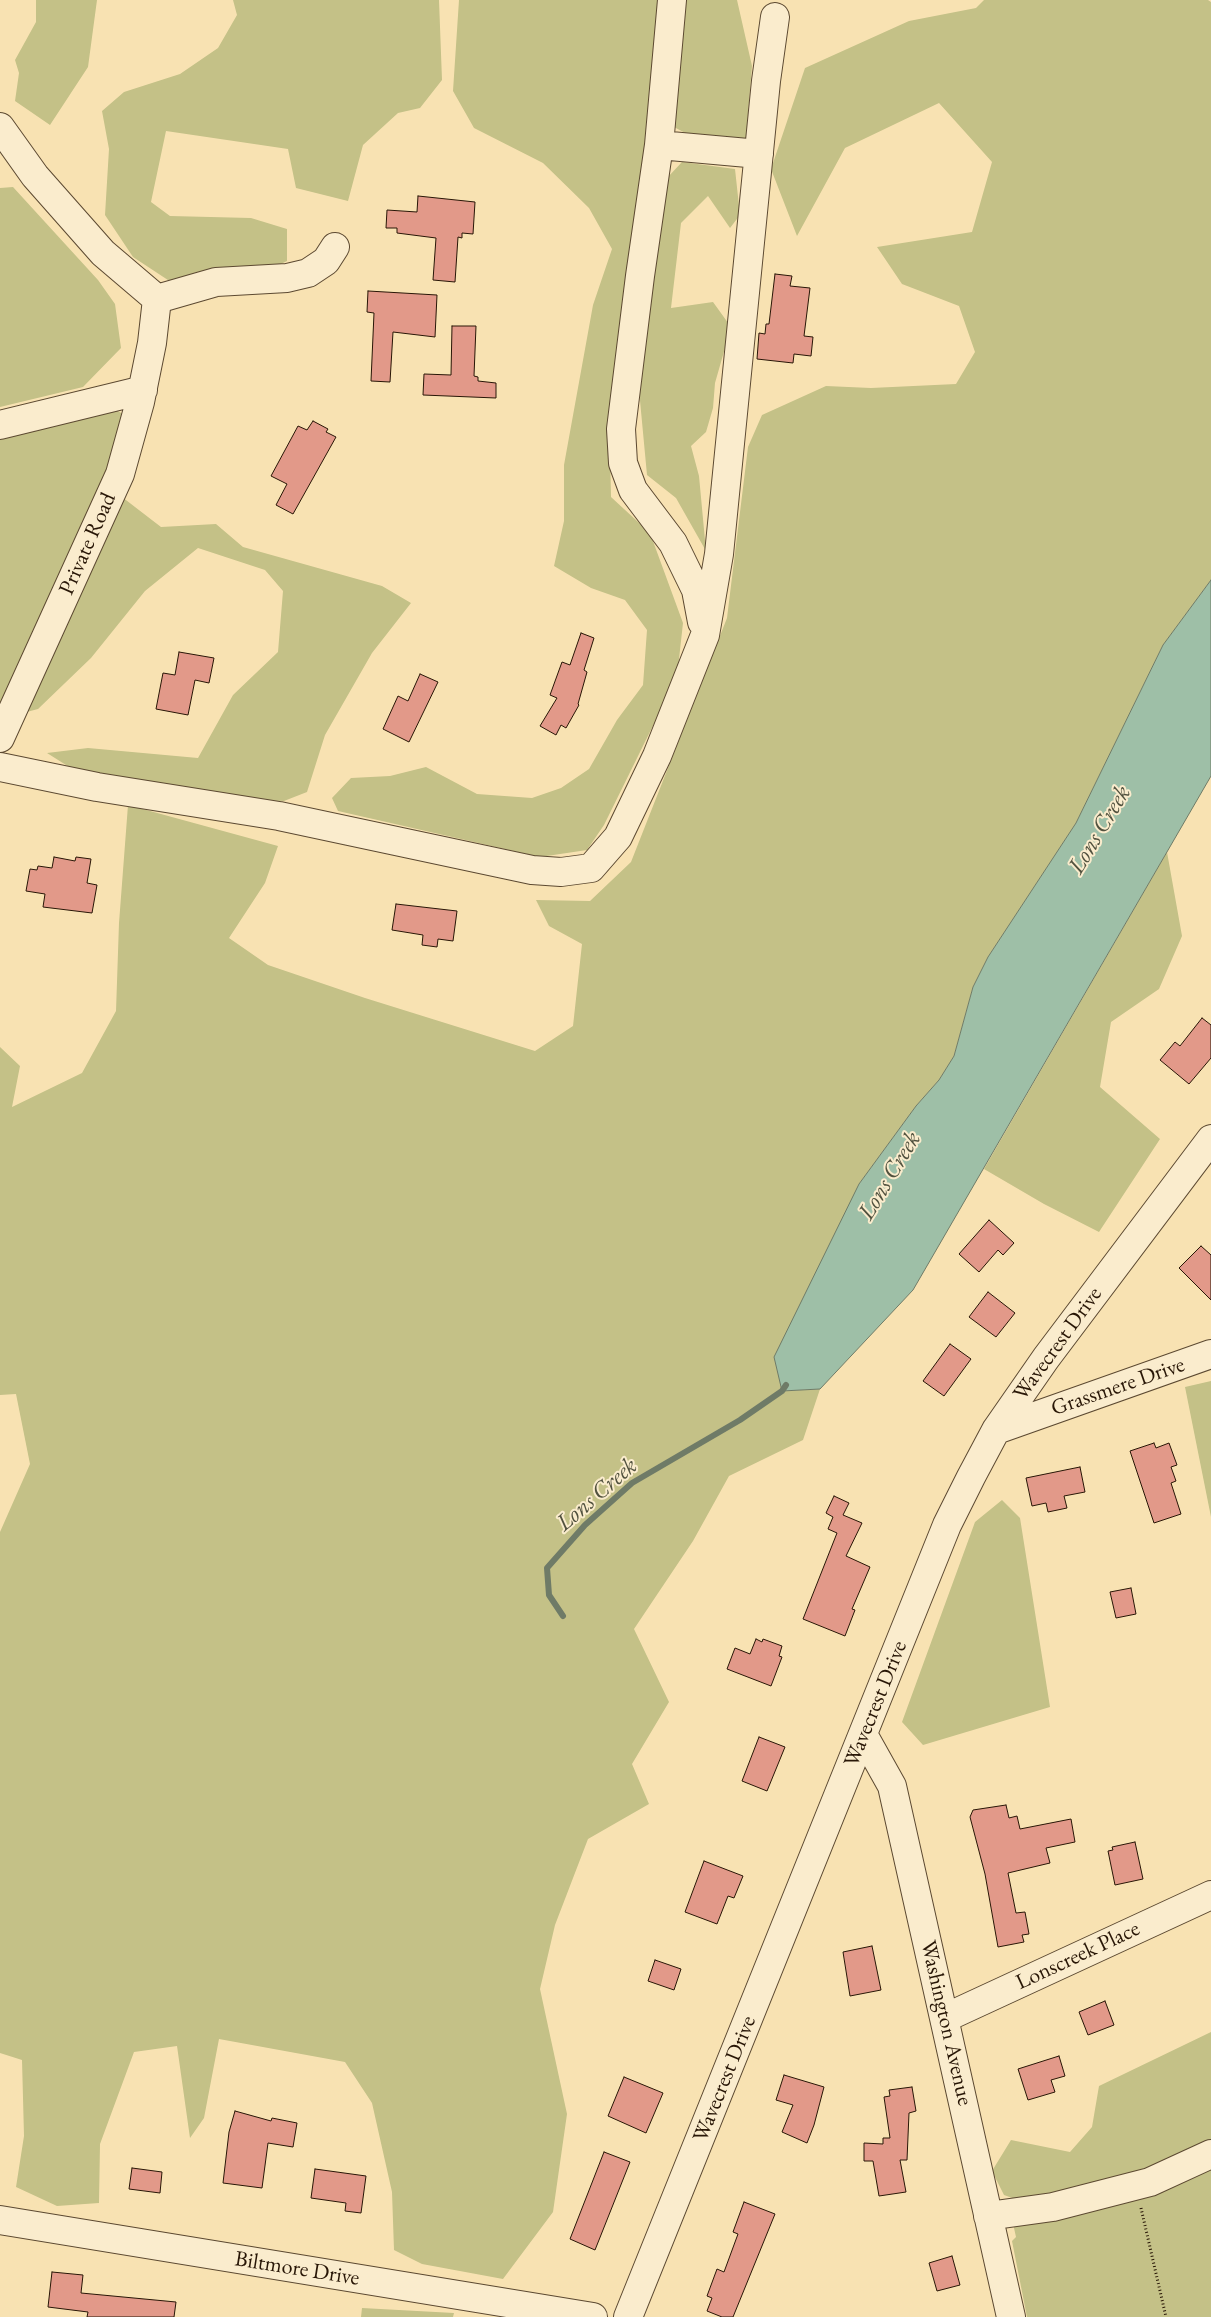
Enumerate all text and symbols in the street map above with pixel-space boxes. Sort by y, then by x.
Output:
street label: Private Road [54,489,122,599]
water label: Lons Creek [1062,781,1138,879]
water label: Lons Creek [852,1127,928,1225]
street label: Wavecrest Drive [1008,1282,1108,1406]
street label: Grassmere Drive [1048,1352,1188,1422]
water label: Lons Creek [551,1452,643,1538]
street label: Wavecrest Drive [839,1637,913,1771]
street label: Lonscreek Place [1012,1916,1144,1996]
street label: Washington Avenue [914,1938,978,2108]
street label: Wavecrest Drive [688,2012,762,2146]
street label: Biltmore Drive [233,2246,361,2292]

